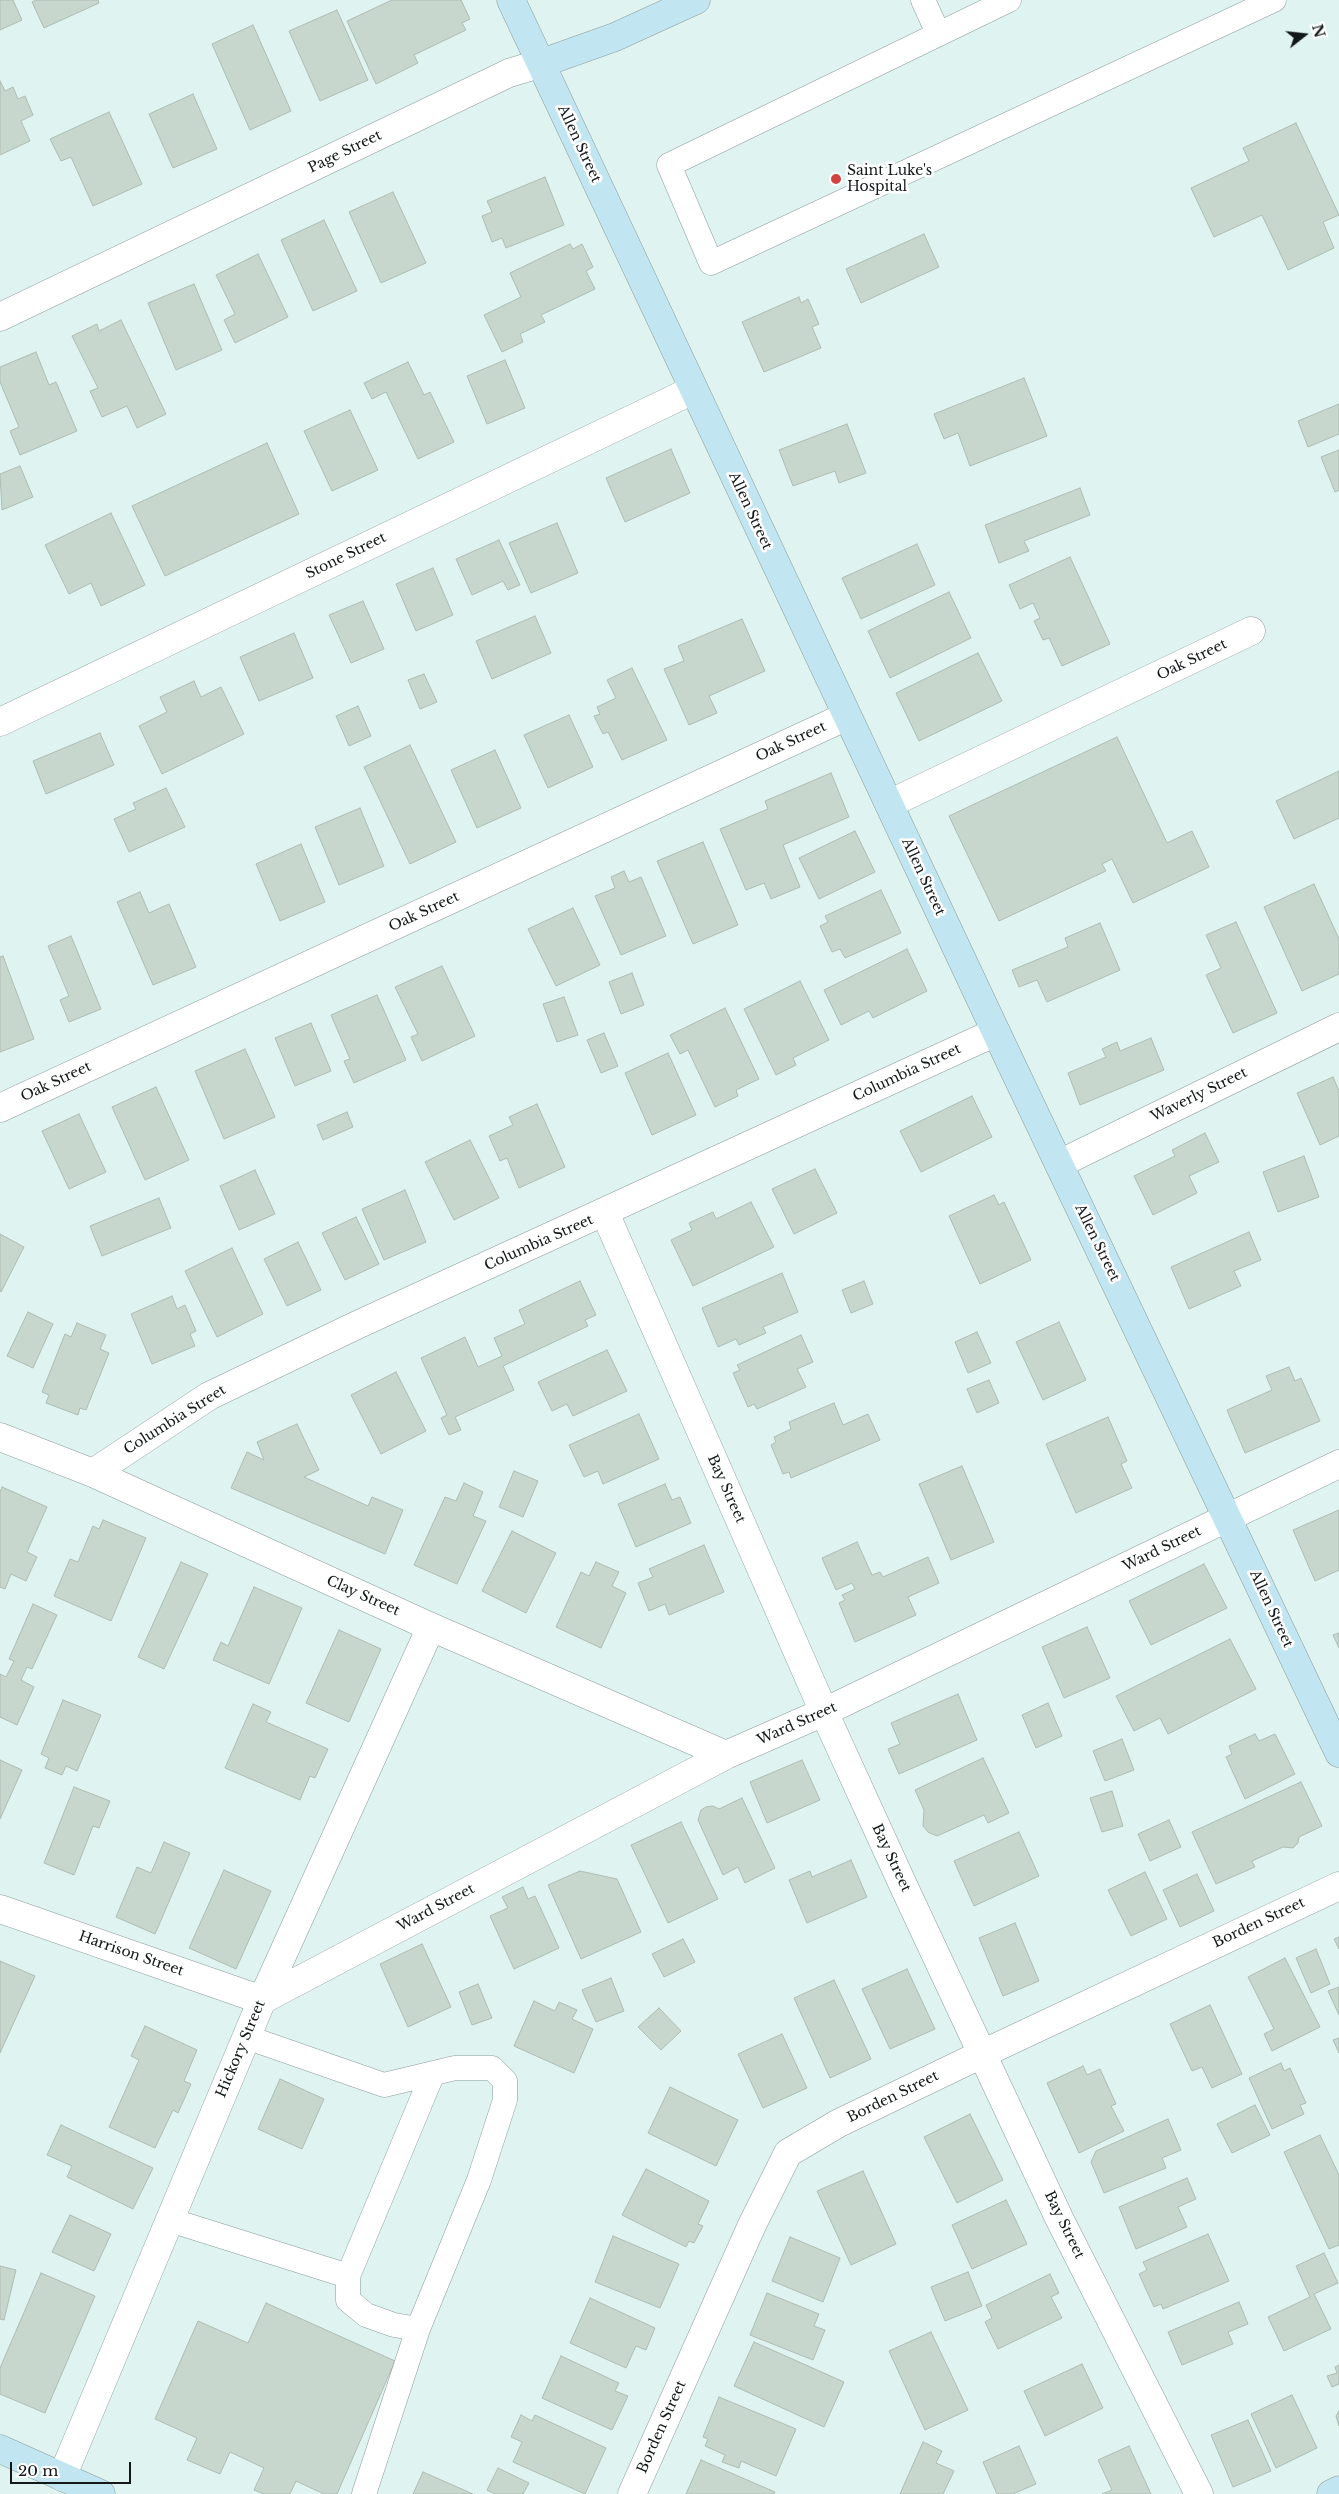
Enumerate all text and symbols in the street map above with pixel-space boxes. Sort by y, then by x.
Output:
north arrow [1279,10,1329,60]
text: N [1308,22,1329,40]
street label: Allen Street [554,103,604,185]
street label: Page Street [306,127,384,177]
place label: Saint Luke's Hospital [847,163,932,196]
marker: Saint Luke's Hospital [829,172,843,186]
street label: Allen Street [725,470,775,552]
street label: Stone Street [303,529,389,583]
street label: Oak Street [1154,636,1230,684]
street label: Oak Street [753,718,829,766]
street label: Allen Street [898,836,948,918]
street label: Oak Street [386,888,462,936]
street label: Columbia Street [850,1041,964,1105]
street label: Oak Street [18,1058,94,1106]
street label: Waverly Street [1148,1064,1250,1126]
street label: Allen Street [1071,1202,1123,1284]
street label: Columbia Street [482,1212,596,1274]
street label: Columbia Street [121,1382,229,1458]
street label: Bay Street [703,1452,749,1526]
street label: Ward Street [1120,1523,1204,1575]
street label: Allen Street [1246,1568,1296,1650]
street label: Clay Street [324,1572,402,1620]
street label: Ward Street [755,1699,839,1749]
street label: Bay Street [868,1821,914,1895]
street label: Ward Street [394,1881,478,1935]
street label: Borden Street [1210,1894,1308,1952]
street label: Harrison Street [76,1928,186,1980]
street label: Hickory Street [213,1998,269,2100]
street label: Borden Street [845,2068,941,2126]
street label: Bay Street [1040,2188,1088,2262]
street label: Borden Street [634,2378,690,2476]
scale bar [12,2452,134,2484]
text: 20 m [18,2461,58,2480]

